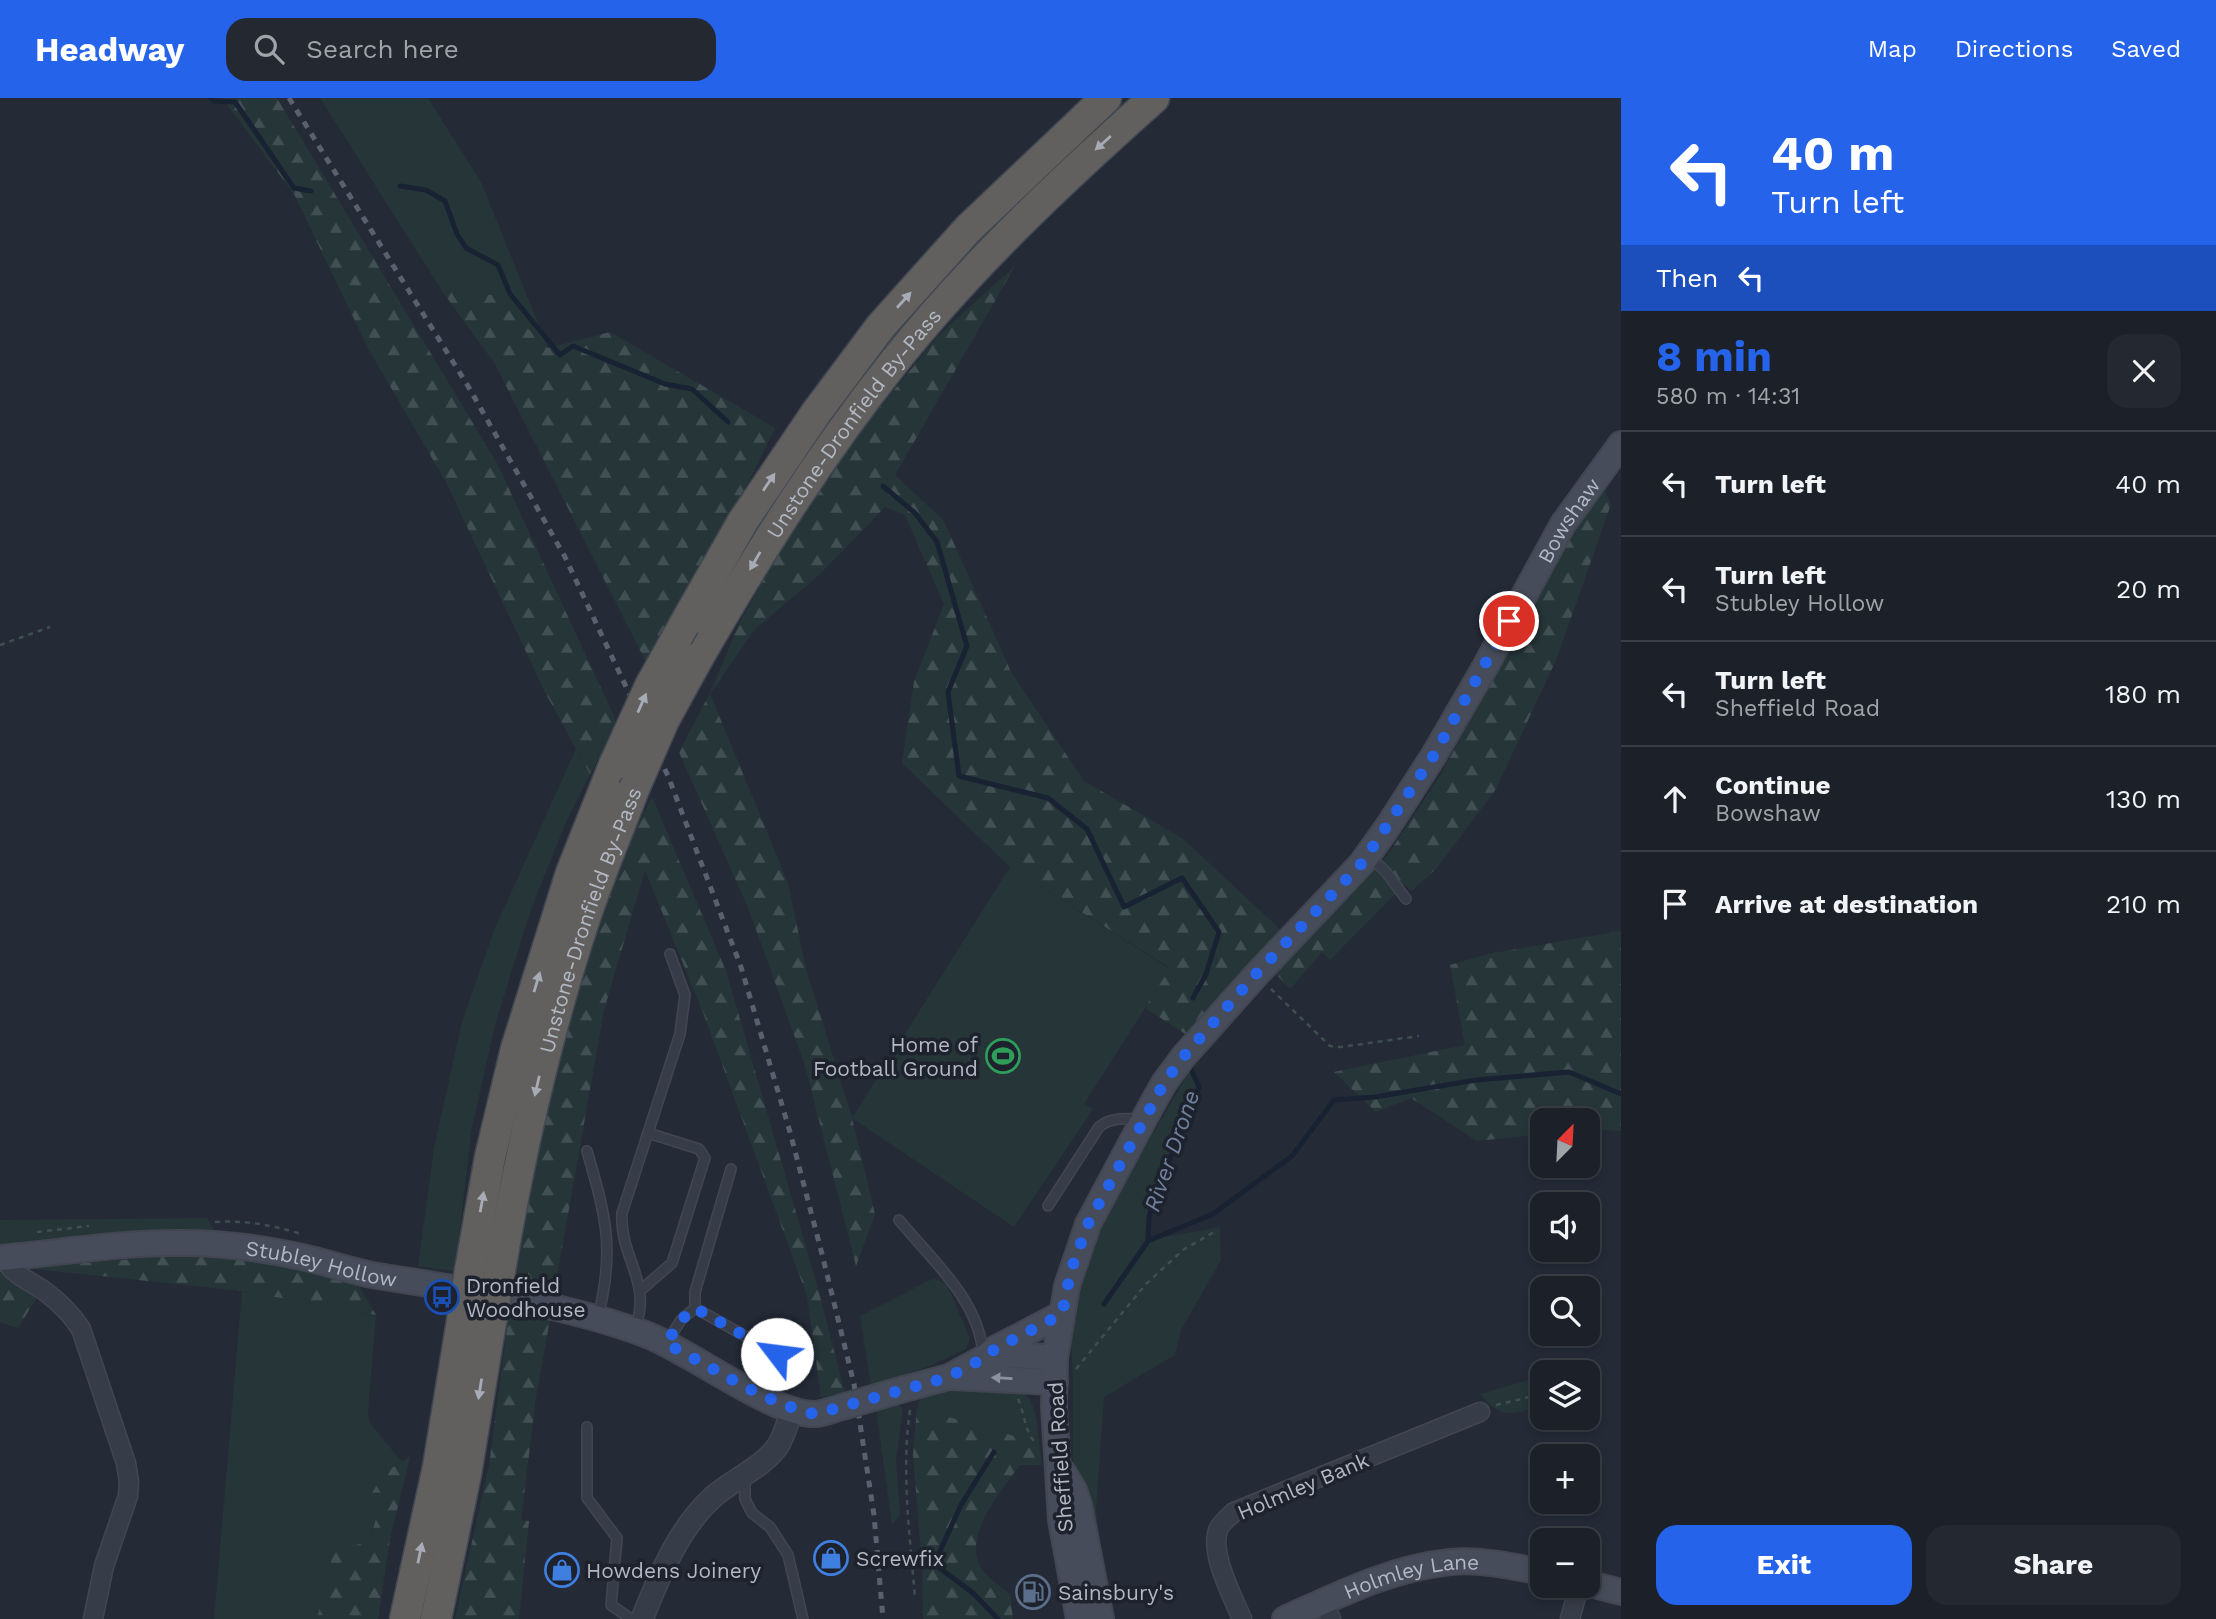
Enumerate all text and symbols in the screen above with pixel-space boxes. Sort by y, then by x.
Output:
search box [226,18,716,81]
text: Headway [35,30,184,69]
icon: search [250,30,288,68]
text: Search here [306,34,459,64]
text: Map [1868,35,1917,63]
text: Directions [1955,35,2073,63]
text: Saved [2111,35,2181,63]
text: 40 m [1771,124,1894,182]
icon: left [1656,126,1747,217]
one-way arrow [1095,135,1112,150]
text: Turn left [1771,183,1904,221]
icon: left [1732,259,1770,297]
text: Then [1656,263,1718,293]
one-way arrow [896,292,912,309]
street label: Unstone-Dronfield By-Pass [761,303,946,543]
text: 8 min [1656,332,1772,381]
button: close [2107,334,2181,408]
text: 580 m · 14:31 [1656,383,1800,410]
icon: left [1656,465,1694,503]
text: Turn left [1715,469,1826,499]
text: 40 m [2115,469,2181,499]
one-way arrow [762,473,776,491]
street label: Bowshaw [1532,473,1605,567]
one-way arrow [748,551,761,570]
text: Turn left [1715,560,1826,590]
icon: left [1656,570,1694,608]
text: 20 m [2116,574,2181,604]
text: Stubley Hollow [1715,590,1884,617]
pin [1479,591,1539,651]
icon: arrive [1490,602,1528,640]
text: Turn left [1715,665,1826,695]
icon: left [1656,675,1694,713]
text: 180 m [2105,679,2181,709]
one-way arrow [636,693,648,713]
text: Sheffield Road [1715,695,1880,722]
text: Continue [1715,770,1831,800]
icon: ahead [1656,780,1694,818]
street label: Unstone-Dronfield By-Pass [533,784,646,1056]
text: 130 m [2106,784,2181,814]
text: Bowshaw [1715,800,1821,827]
icon: arrive [1656,885,1694,923]
text: Arrive at destination [1715,889,1978,919]
text: 210 m [2106,889,2181,919]
one-way arrow [532,971,542,992]
place label: Home of Football Ground [813,1032,978,1081]
sports icon: Home of Football Ground [984,1037,1022,1075]
one-way arrow [531,1075,542,1097]
water label: River Drone [1139,1087,1205,1215]
north arrow [1530,1108,1600,1178]
map controls [1530,1108,1600,1598]
one-way arrow [477,1191,488,1213]
button: sound [1530,1192,1600,1262]
street label: Stubley Hollow [244,1235,399,1291]
place label: Dronfield Woodhouse [466,1273,586,1322]
button: search [1530,1276,1600,1346]
bus stop icon: Dronfield Woodhouse [423,1278,461,1316]
position arrow [740,1317,814,1391]
button: layers [1530,1360,1600,1430]
one-way arrow [991,1373,1013,1384]
one-way arrow [474,1378,485,1400]
street label: Sheffield Road [1042,1381,1078,1533]
button: + [1530,1444,1600,1514]
street label: Holmley Bank [1234,1447,1373,1525]
button: Exit [1656,1525,1912,1605]
button: Share [1926,1525,2181,1605]
button: − [1530,1528,1600,1598]
shop icon: Screwfix [812,1539,850,1577]
one-way arrow [415,1542,426,1564]
place label: Screwfix [856,1546,944,1571]
street label: Holmley Lane [1340,1549,1480,1604]
shop icon: Howdens Joinery [543,1551,581,1589]
place label: Howdens Joinery [586,1558,761,1583]
fuel station icon: Sainsbury's [1014,1573,1052,1611]
place label: Sainsbury's [1058,1580,1174,1605]

